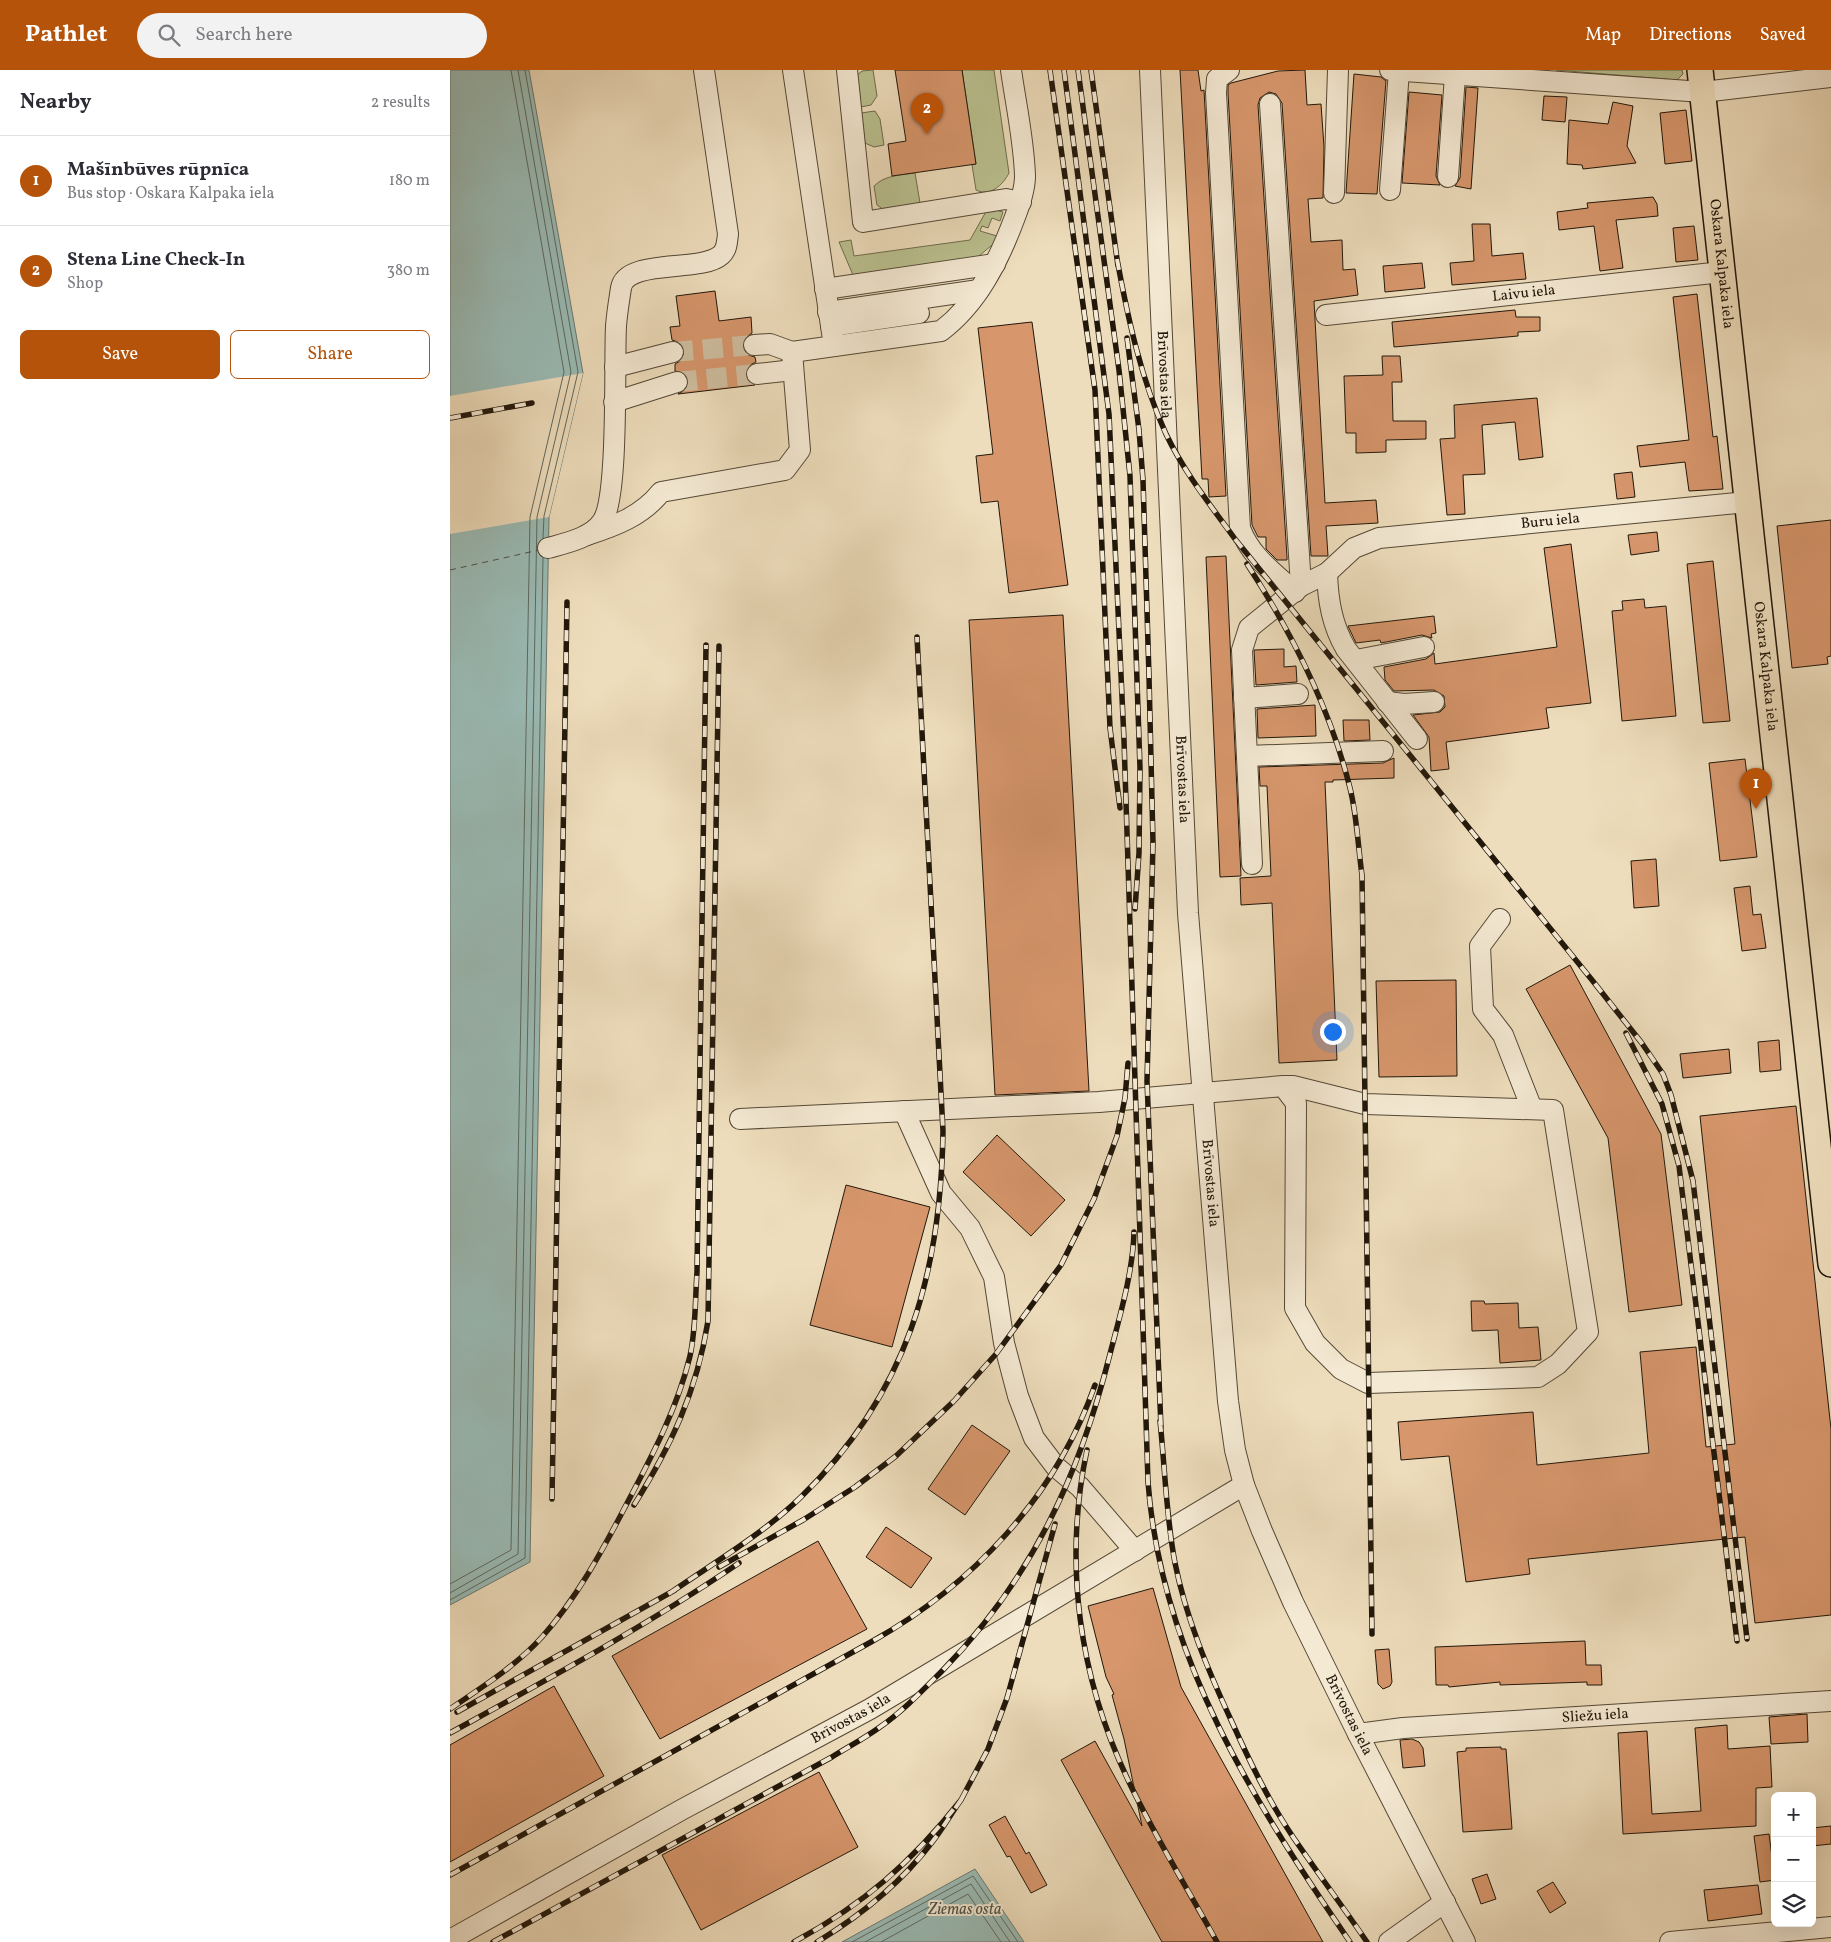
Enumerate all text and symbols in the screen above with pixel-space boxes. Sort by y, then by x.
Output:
search box [137,13,487,58]
text: Pathlet [25,18,107,52]
icon: search [155,21,183,49]
text: Search here [195,22,293,48]
text: Map [1585,23,1621,48]
text: Directions [1649,23,1732,48]
text: Saved [1760,23,1806,48]
text: Nearby [20,88,91,117]
text: 2 results [371,92,430,114]
pin: 2 [911,93,943,134]
text: Mašīnbūves rūpnīca [67,157,249,183]
text: 1 [33,170,39,192]
text: 180 m [389,170,430,192]
text: Bus stop · Oskara Kalpaka iela [67,183,274,205]
street label: Oskara Kalpaka iela [1704,198,1739,330]
text: Stena Line Check-In [67,247,245,273]
text: 2 [32,260,40,282]
text: 380 m [387,260,430,282]
text: Shop [67,273,103,295]
street label: Laivu iela [1491,280,1557,307]
button: Save [20,330,220,379]
button: Share [230,330,430,379]
street label: Brīvostas iela [1151,330,1176,419]
street label: Buru iela [1520,508,1581,535]
street label: Oskara Kalpaka iela [1748,600,1783,732]
street label: Brīvostas iela [1169,735,1194,824]
pin: 1 [1740,768,1772,809]
your location [1320,1019,1346,1045]
street label: Brīvostas iela [1196,1138,1224,1228]
street label: Brīvostas iela [1320,1671,1378,1759]
street label: Brīvostas iela [807,1688,895,1749]
street label: Sliežu iela [1561,1703,1629,1728]
map controls [1771,1792,1816,1927]
button: + [1771,1792,1816,1837]
button: − [1771,1837,1816,1882]
button: layers [1771,1882,1816,1927]
water label: Ziemas osta [928,1899,1002,1921]

